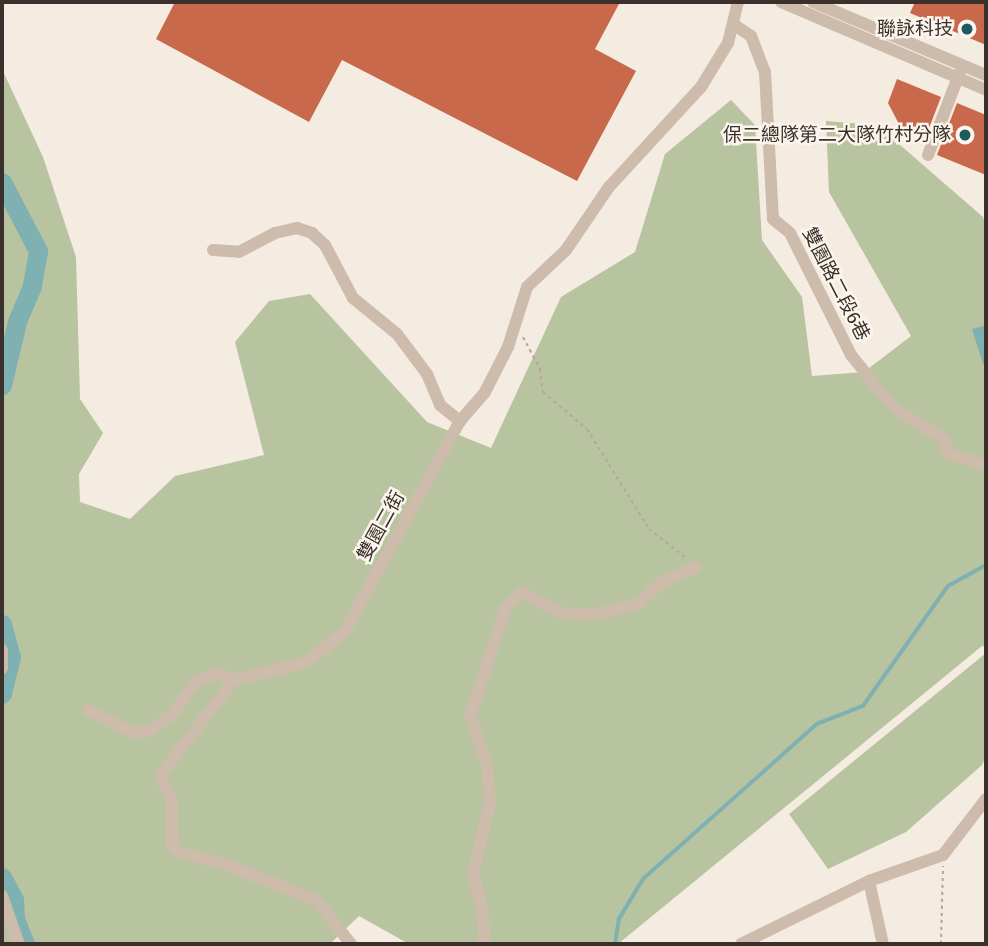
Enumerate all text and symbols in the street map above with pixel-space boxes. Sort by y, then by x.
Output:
place label: 聯詠科技 [877,18,953,40]
marker: 聯詠科技 [959,21,975,37]
place label: 保二總隊第二大隊竹村分隊 [723,124,951,146]
marker: 保二總隊第二大隊竹村分隊 [957,127,973,143]
street label: 雙園路二段6巷 [798,224,874,344]
street label: 雙園二街 [353,487,409,565]

